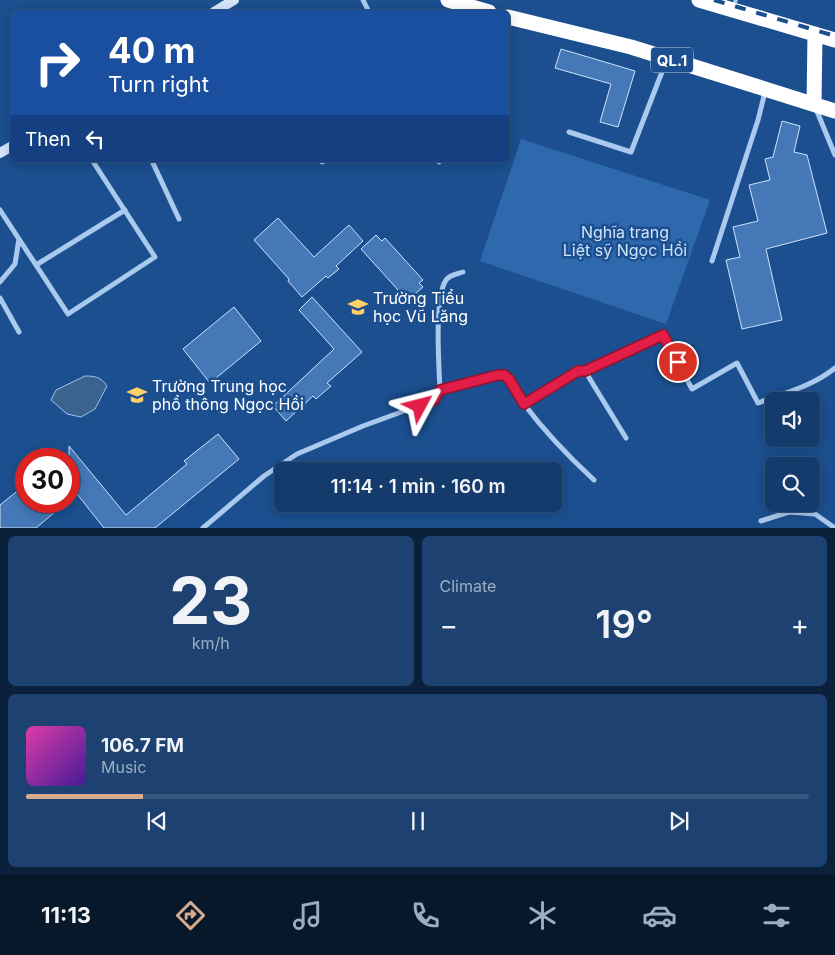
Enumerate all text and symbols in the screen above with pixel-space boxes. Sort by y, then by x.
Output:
text: 40 m [108,29,196,71]
icon: right [25,30,90,95]
road number: QL.1 [651,48,693,72]
text: Turn right [108,71,209,97]
icon: left [81,125,109,153]
text: Then [25,128,71,151]
park label: Nghĩa trang Liệt sỹ Ngọc Hồi [563,222,687,260]
place label: Trường Tiểu học Vũ Lăng [373,288,468,326]
school or university icon: Trường Tiểu học Vũ Lăng [347,296,369,318]
pin [657,341,699,383]
icon: arrive [664,348,692,376]
place label: Trường Trung học phổ thông Ngọc Hồi [152,376,304,414]
position arrow [393,379,445,431]
school or university icon: Trường Trung học phổ thông Ngọc Hồi [126,384,148,406]
map controls [765,392,820,512]
button: sound [765,392,820,447]
speed limit sign: 30 [15,448,80,513]
button: search [765,457,820,512]
text: 11:14 · 1 min · 160 m [330,475,506,498]
text: 23 [169,561,252,640]
text: Climate [440,576,496,596]
text: 19° [595,601,653,647]
text: − [440,608,458,642]
text: + [790,608,809,642]
text: km/h [192,633,230,653]
text: 106.7 FM [101,734,184,757]
text: Music [101,757,146,777]
icon: previous [143,807,171,835]
icon: pause [404,807,432,835]
icon: next [665,807,693,835]
icon: directions [173,898,208,933]
icon: music [290,898,325,933]
icon: phone [408,898,443,933]
icon: climate [525,898,560,933]
icon: car [642,898,677,933]
icon: filters [759,898,794,933]
text: 11:13 [41,902,91,928]

